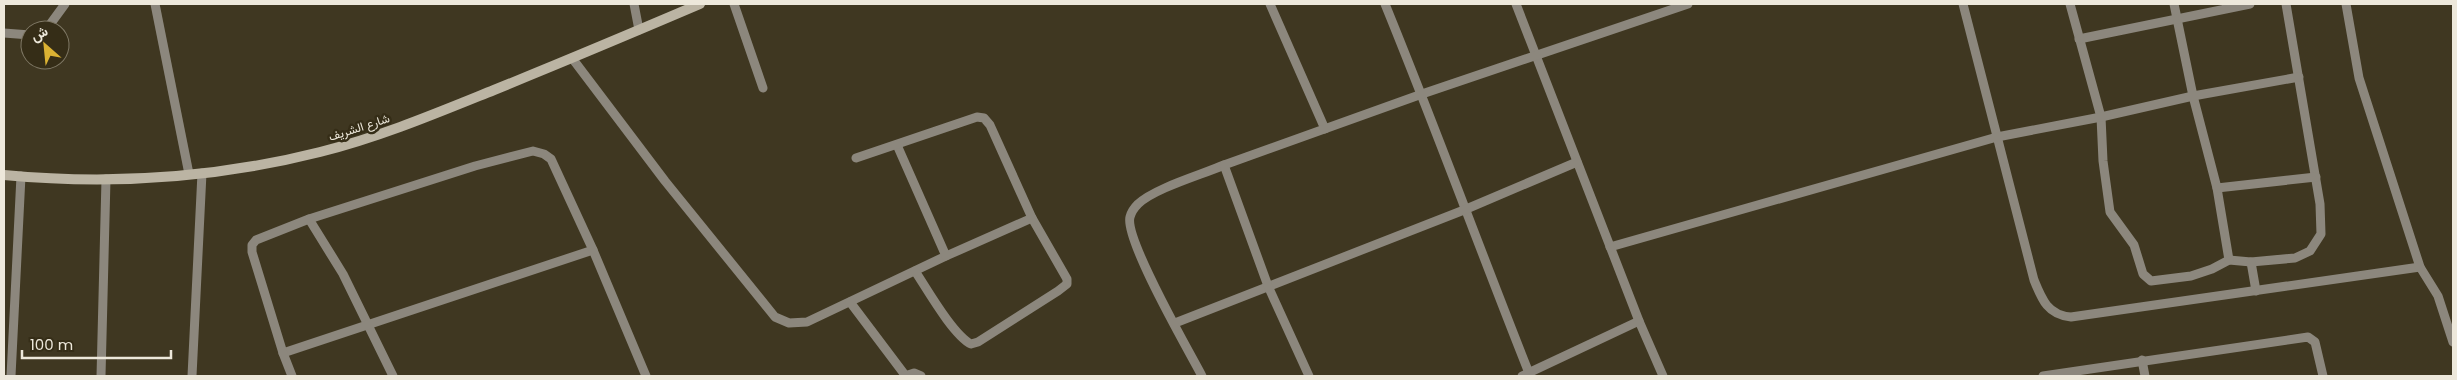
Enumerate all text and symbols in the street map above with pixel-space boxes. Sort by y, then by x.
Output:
north arrow [20,20,70,70]
text: ش [27,21,51,46]
street label: شارع الشريف [326,109,392,146]
scale bar [22,328,171,360]
text: 100 m [30,334,73,355]

